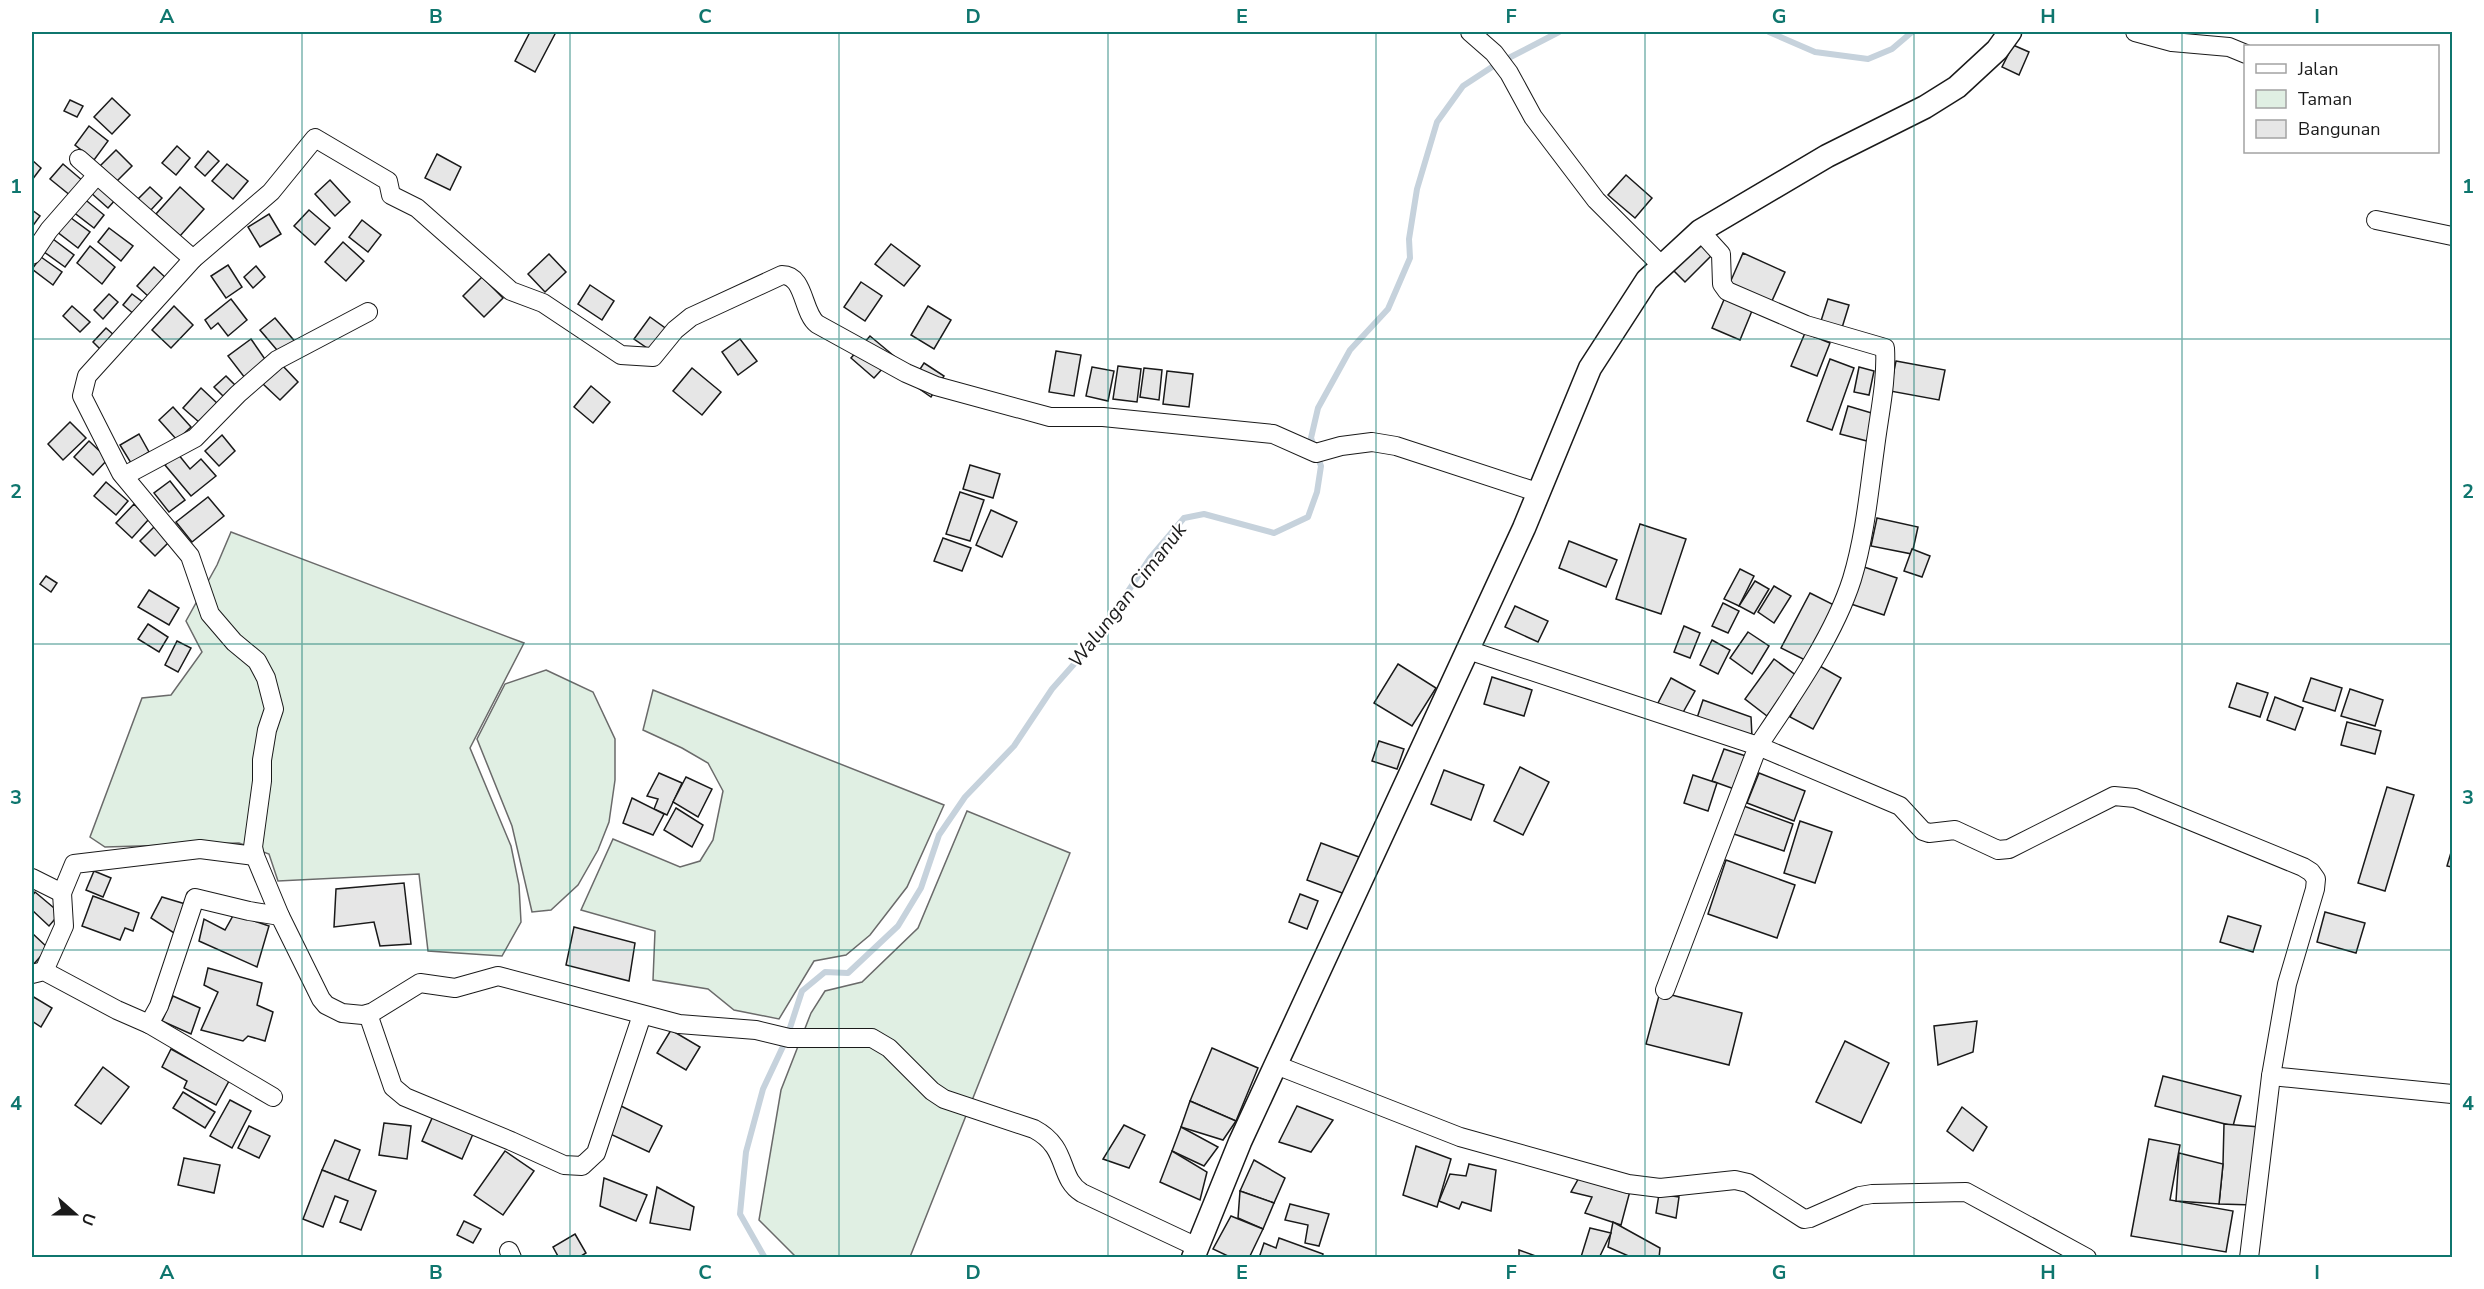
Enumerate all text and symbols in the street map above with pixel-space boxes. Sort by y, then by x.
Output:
text: A [160,3,175,30]
text: B [429,3,443,30]
text: C [698,3,712,30]
text: D [965,3,981,30]
text: E [1236,3,1248,30]
text: F [1505,3,1517,30]
text: G [1772,3,1786,30]
text: H [2040,3,2056,30]
text: I [2314,3,2320,30]
legend [2244,45,2439,153]
text: Jalan [2297,57,2338,81]
text: Taman [2298,87,2352,111]
text: Bangunan [2298,117,2381,141]
text: 1 [10,173,22,200]
text: 1 [2462,173,2474,200]
text: 2 [10,478,22,505]
text: 2 [2462,478,2474,505]
water label: Walungan Cimanuk [1062,516,1193,673]
text: 3 [10,784,22,811]
text: 3 [2462,784,2474,811]
text: 4 [10,1090,22,1117]
text: 4 [2462,1090,2474,1117]
north arrow [45,1184,105,1244]
text: U [76,1210,100,1228]
text: A [160,1259,175,1286]
text: B [429,1259,443,1286]
text: C [698,1259,712,1286]
text: D [965,1259,981,1286]
text: E [1236,1259,1248,1286]
text: F [1505,1259,1517,1286]
text: G [1772,1259,1786,1286]
text: H [2040,1259,2056,1286]
text: I [2314,1259,2320,1286]

